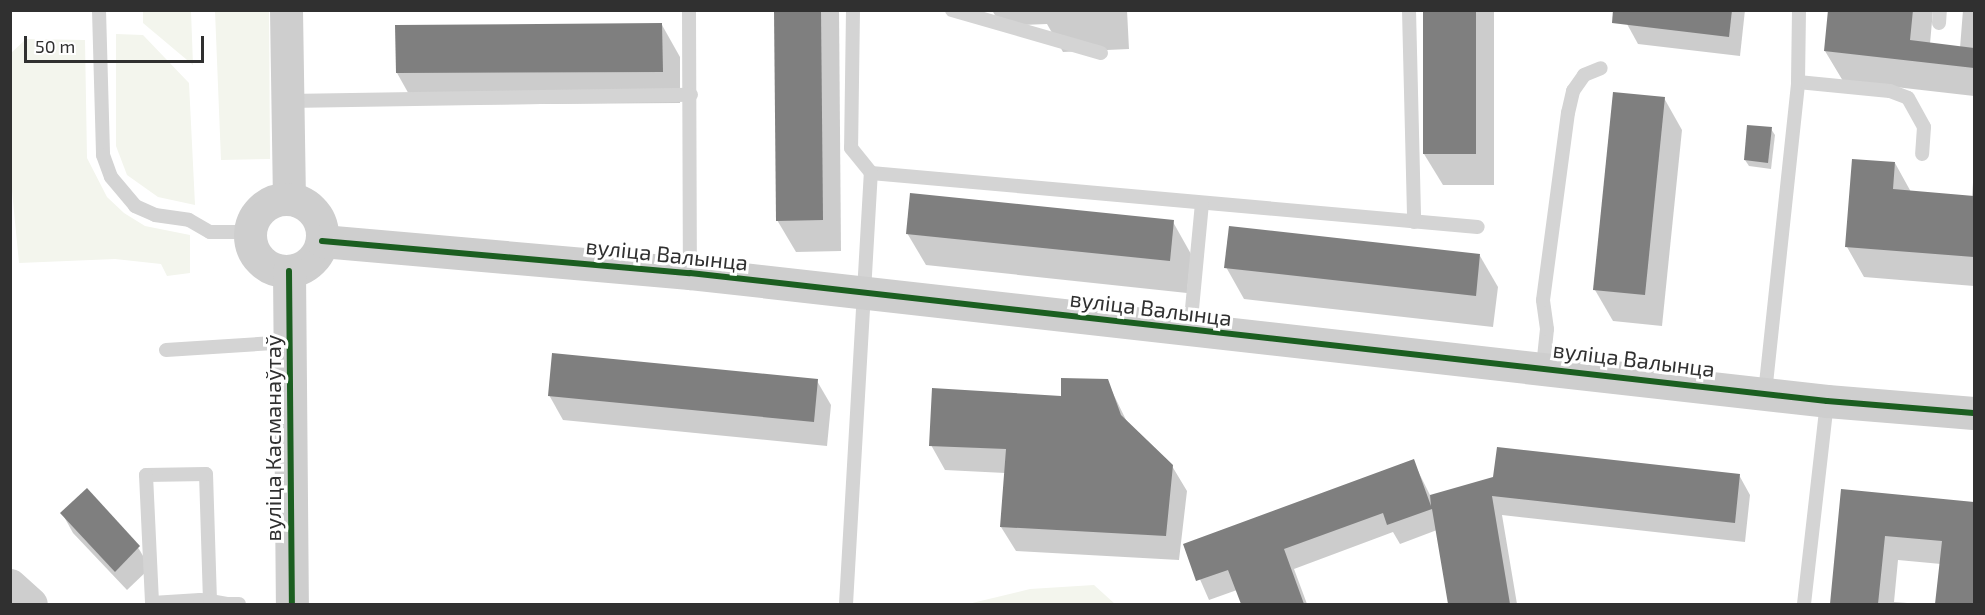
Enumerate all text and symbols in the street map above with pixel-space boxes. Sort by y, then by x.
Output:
scale bar [27,24,207,62]
text: 50 m [35,35,75,57]
street label: вуліца Валынца [585,232,749,276]
street label: вуліца Валынца [1068,285,1234,331]
street label: вуліца Касманаўтаў [260,334,286,542]
street label: вуліца Валынца [1551,336,1717,382]

